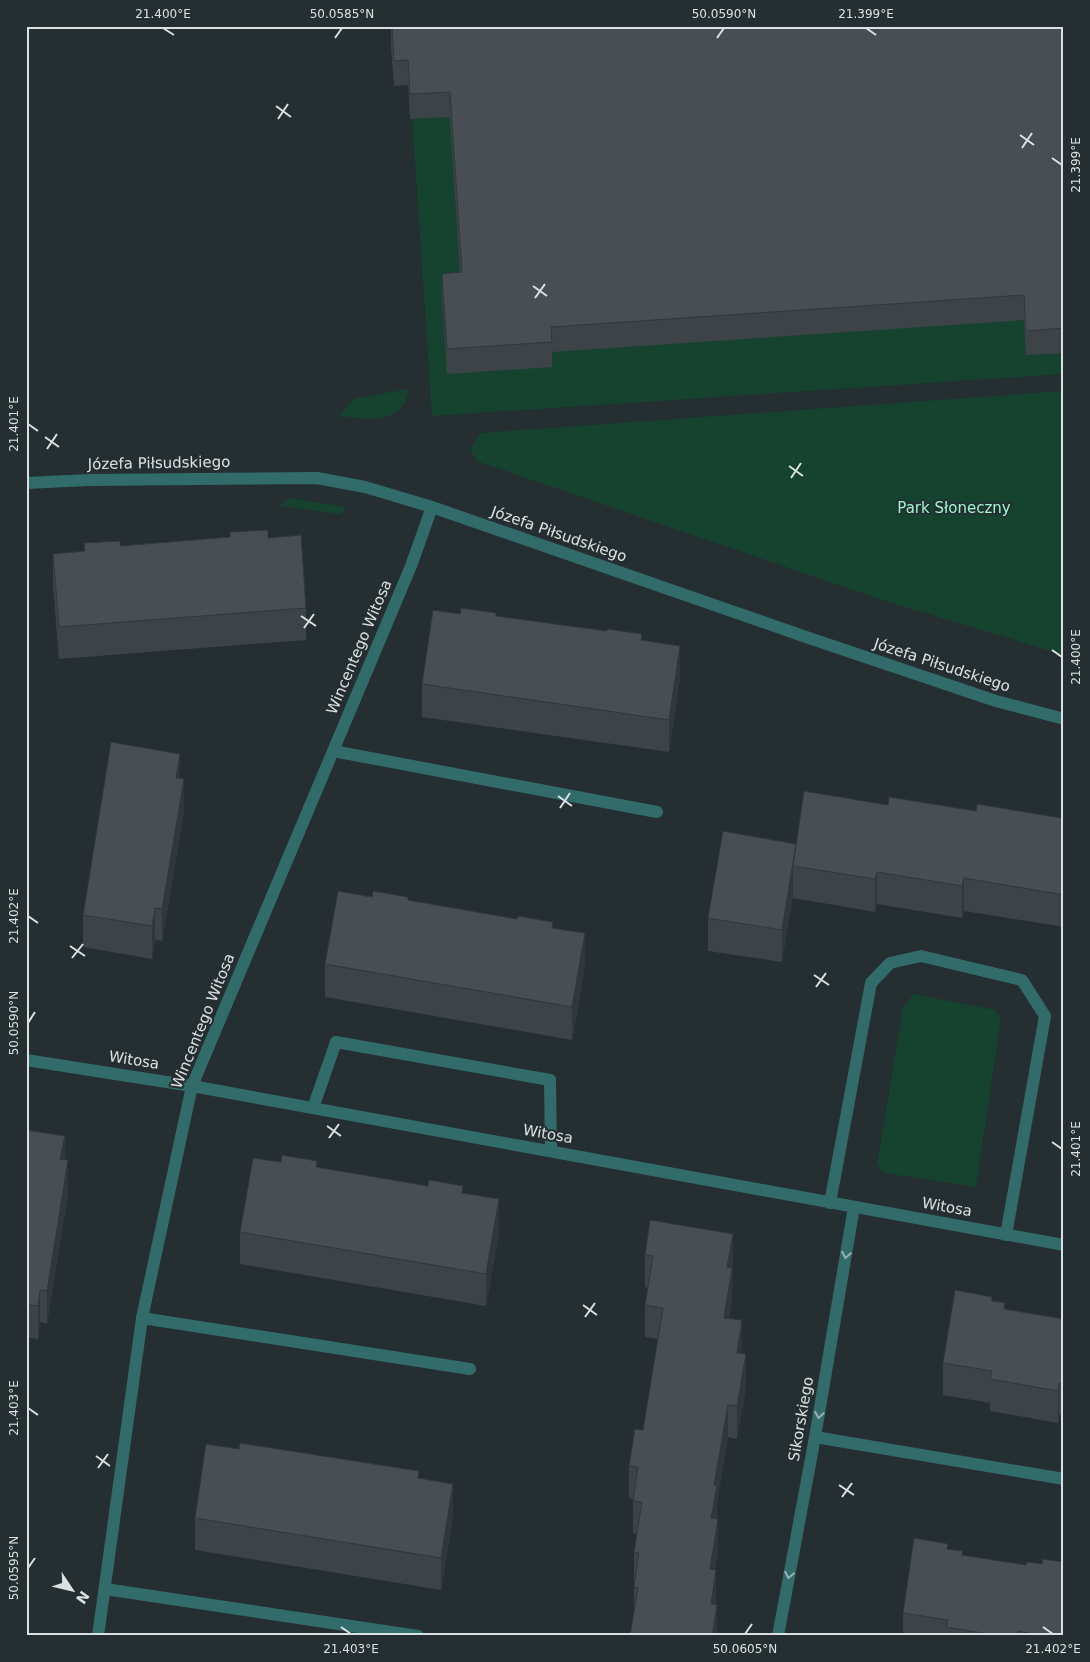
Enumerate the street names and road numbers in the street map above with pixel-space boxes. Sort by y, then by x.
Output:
street label: Józefa Piłsudskiego [87,453,230,473]
street label: Józefa Piłsudskiego [488,502,629,566]
street label: Wincentego Witosa [322,577,396,717]
street label: Józefa Piłsudskiego [870,634,1013,696]
street label: Wincentego Witosa [168,951,238,1091]
street label: Witosa [108,1047,160,1073]
street label: Witosa [521,1121,575,1147]
street label: Witosa [920,1194,974,1220]
street label: Sikorskiego [785,1375,817,1463]

